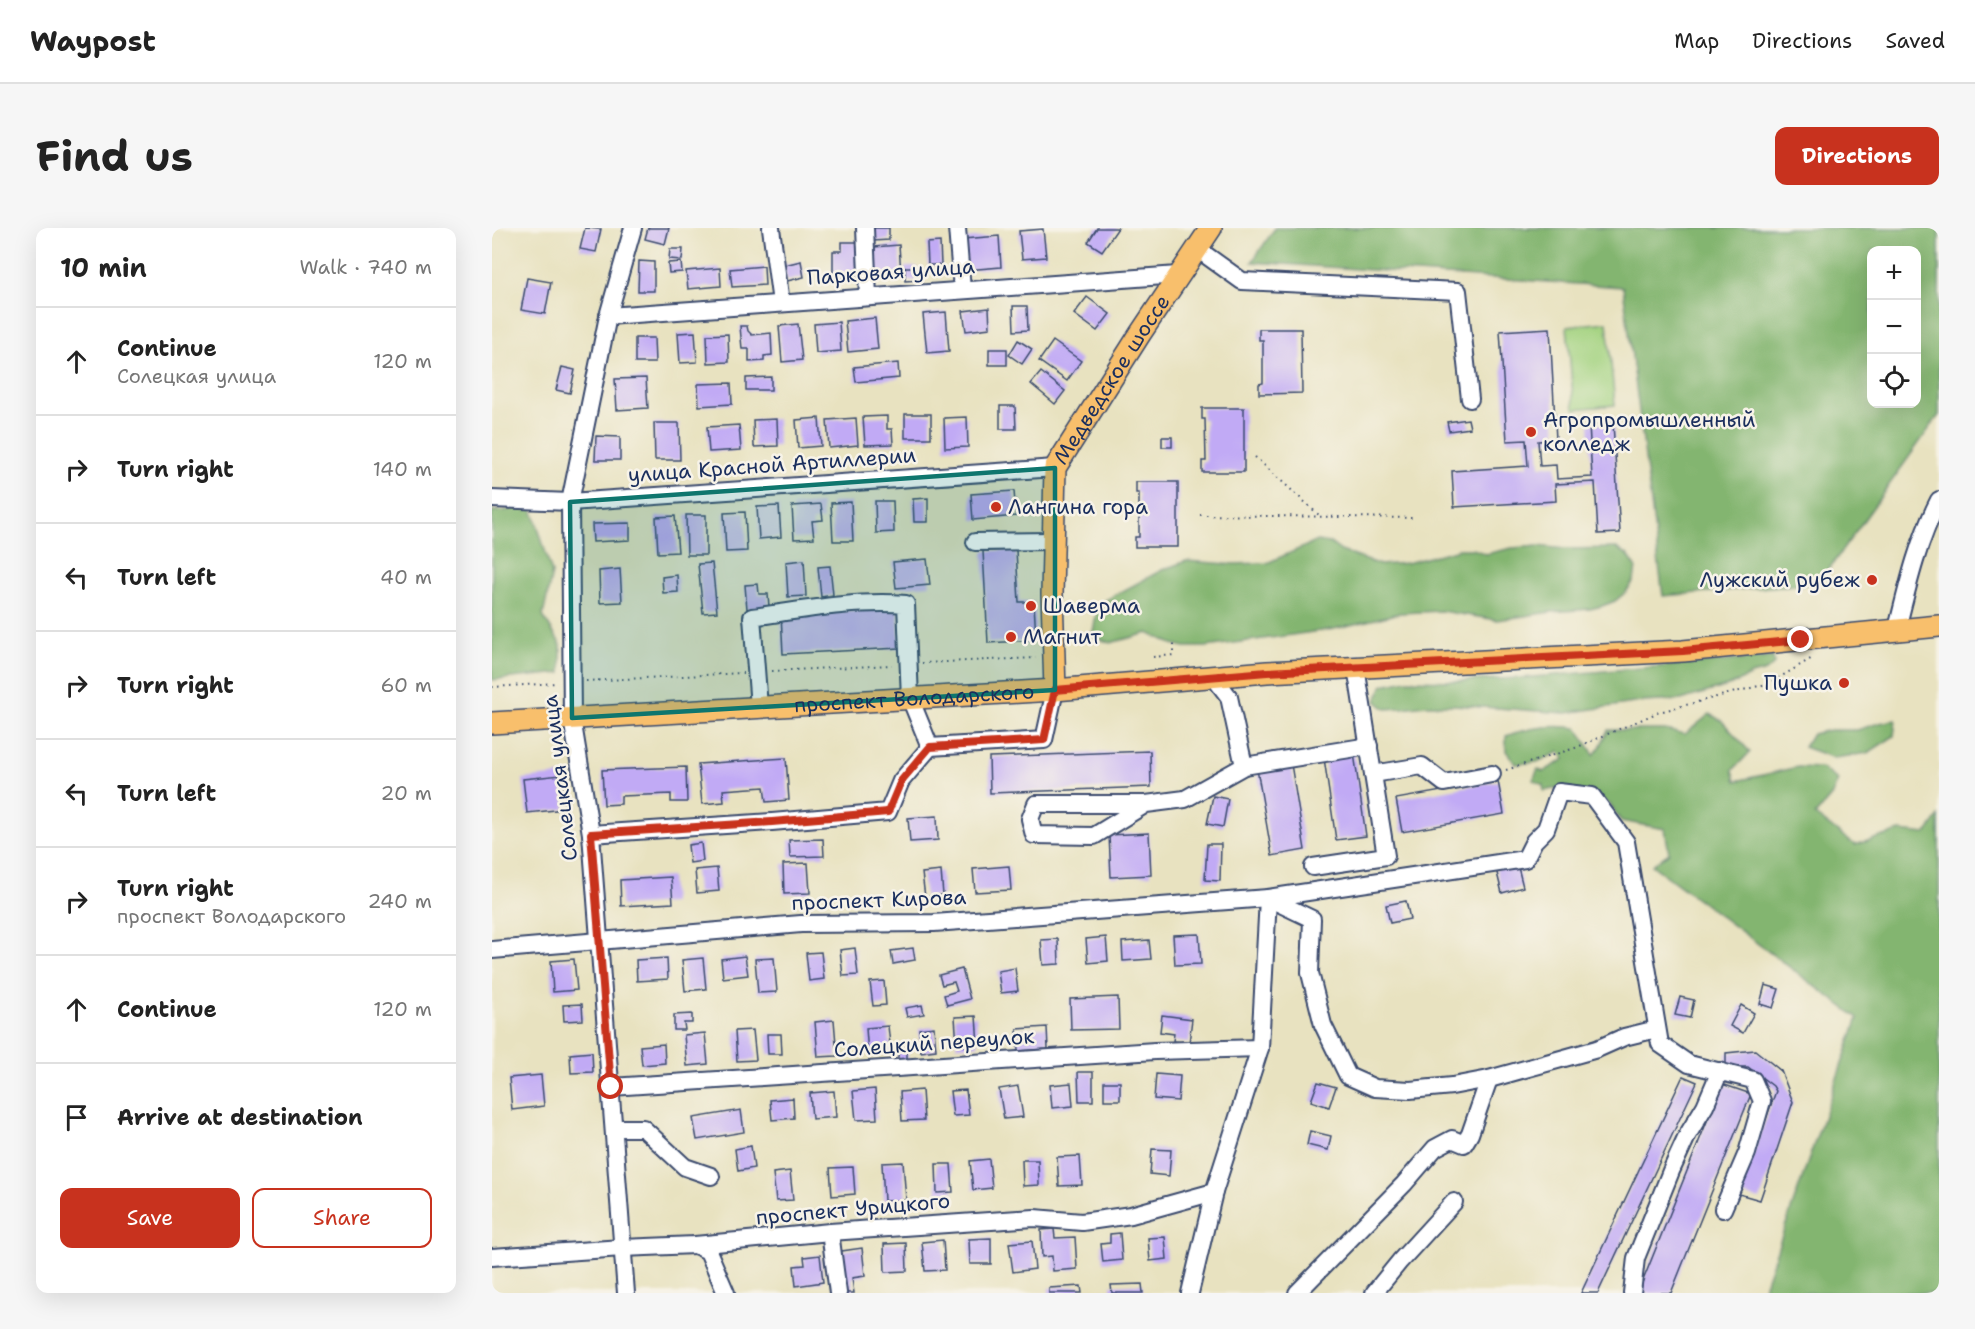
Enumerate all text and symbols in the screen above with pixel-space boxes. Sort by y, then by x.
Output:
text: Waypost [30,22,156,60]
text: Map [1674,27,1719,55]
text: Directions [1752,27,1852,55]
text: Saved [1885,27,1945,55]
button: Directions [1775,127,1939,185]
text: Find us [36,128,193,184]
map controls [1867,246,1921,408]
button: + [1867,246,1921,300]
text: 10 min [60,250,147,285]
street label: Парковая улица [806,252,976,292]
text: Walk · 740 m [299,254,432,280]
street label: Медведское шоссе [1047,289,1176,470]
button: − [1867,300,1921,354]
text: Continue [117,334,217,363]
icon: ahead [60,345,93,378]
text: 120 m [373,348,432,374]
button: locate [1867,354,1921,408]
text: Солецкая улица [117,363,276,389]
place label: Агропромышленный колледж [1543,406,1756,458]
marker: Агропромышленный колледж [1524,425,1538,439]
street label: улица Красной Артиллерии [627,441,917,489]
icon: right [60,453,93,486]
text: Turn right [117,455,234,484]
text: 140 m [373,456,432,482]
place label: Лангина гора [1008,493,1148,521]
marker: Лангина гора [989,500,1003,514]
icon: left [60,561,93,594]
text: Turn left [117,563,216,592]
text: 40 m [380,564,432,590]
place label: Лужский рубеж [1699,566,1860,594]
marker: Лужский рубеж [1865,573,1879,587]
place label: Шаверма [1043,592,1140,620]
marker: Шаверма [1024,599,1038,613]
place label: Магнит [1023,623,1102,651]
route end [1787,626,1813,652]
marker: Магнит [1004,630,1018,644]
icon: right [60,669,93,702]
place label: Пушка [1764,669,1832,697]
text: Turn right [117,671,234,700]
text: 60 m [380,672,432,698]
marker: Пушка [1837,676,1851,690]
street label: проспект Володарского [793,677,1035,719]
street label: Солецкая улица [536,693,584,863]
icon: left [60,777,93,810]
text: Turn left [117,779,216,808]
text: 20 m [381,780,432,806]
text: Turn right [117,874,234,903]
street label: проспект Кирова [791,883,967,917]
icon: right [60,885,93,918]
text: 240 m [367,888,432,914]
text: проспект Володарского [117,903,346,929]
icon: ahead [60,993,93,1026]
text: Continue [117,995,217,1024]
text: 120 m [373,996,432,1022]
street label: Солецкий переулок [833,1022,1035,1064]
route start [597,1073,623,1099]
icon: arrive [60,1101,93,1134]
text: Arrive at destination [117,1103,363,1132]
street label: проспект Урицкого [755,1187,951,1231]
button: Save [60,1188,240,1248]
button: Share [252,1188,432,1248]

